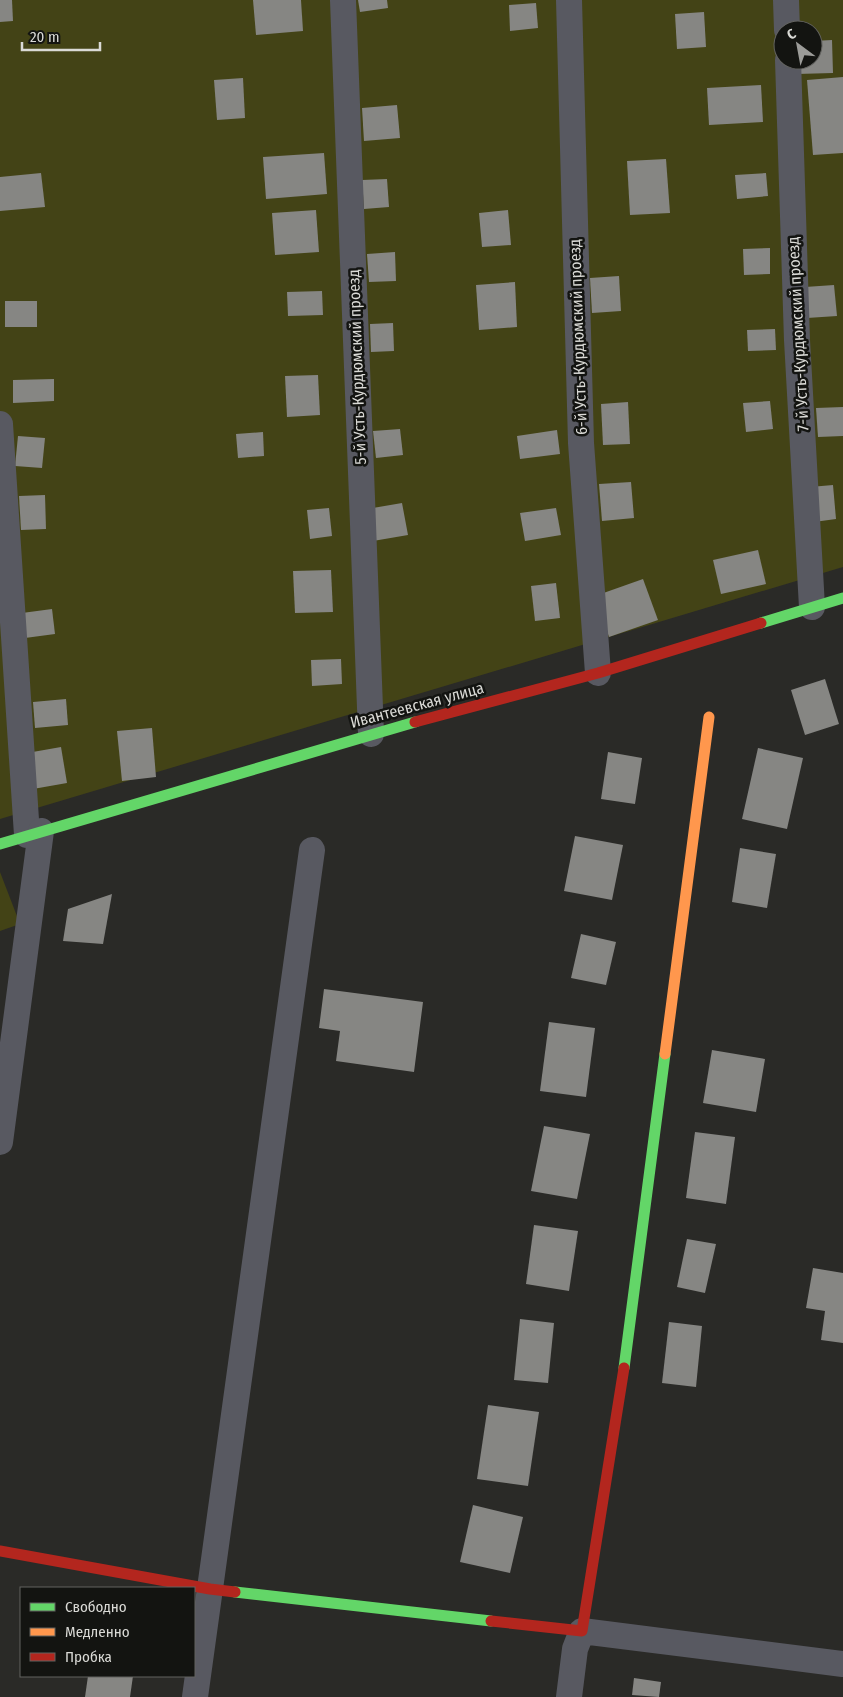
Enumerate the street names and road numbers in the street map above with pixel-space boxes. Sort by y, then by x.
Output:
street label: 7-й Усть-Курдюмский проезд [783,236,813,432]
street label: 6-й Усть-Курдюмский проезд [565,239,591,435]
street label: 5-й Усть-Курдюмский проезд [344,269,370,465]
street label: Ивантеевская улица [348,678,486,732]

